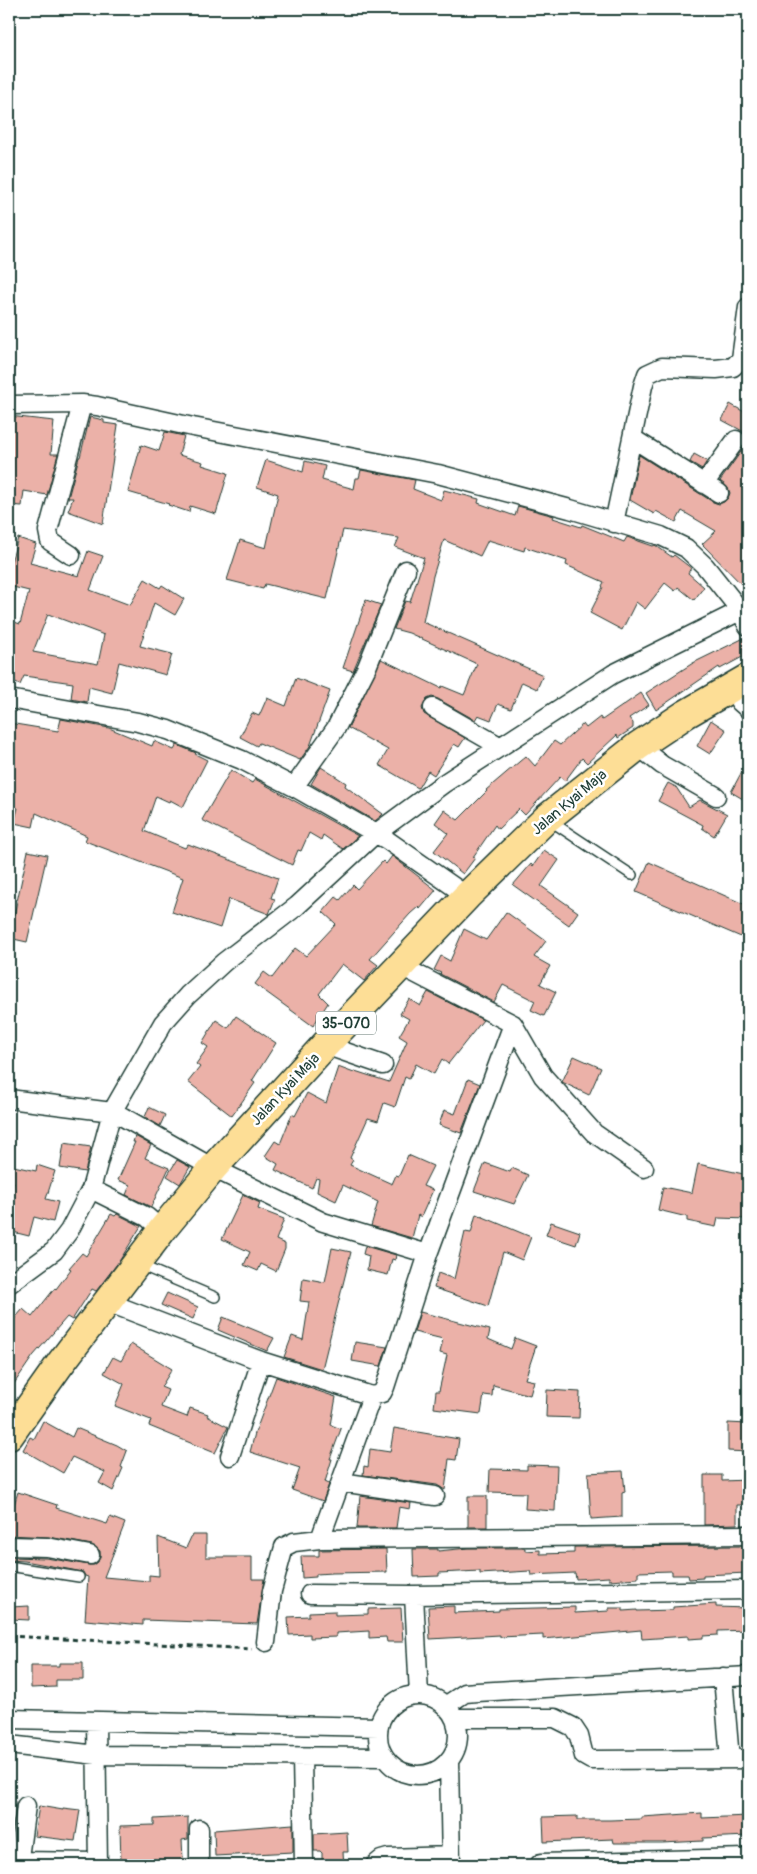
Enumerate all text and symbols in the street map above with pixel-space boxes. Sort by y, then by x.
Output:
street label: Jalan Kyai Maja [528,765,611,839]
road number: 35-070 [316,1011,376,1034]
street label: Jalan Kyai Maja [247,1049,324,1130]

